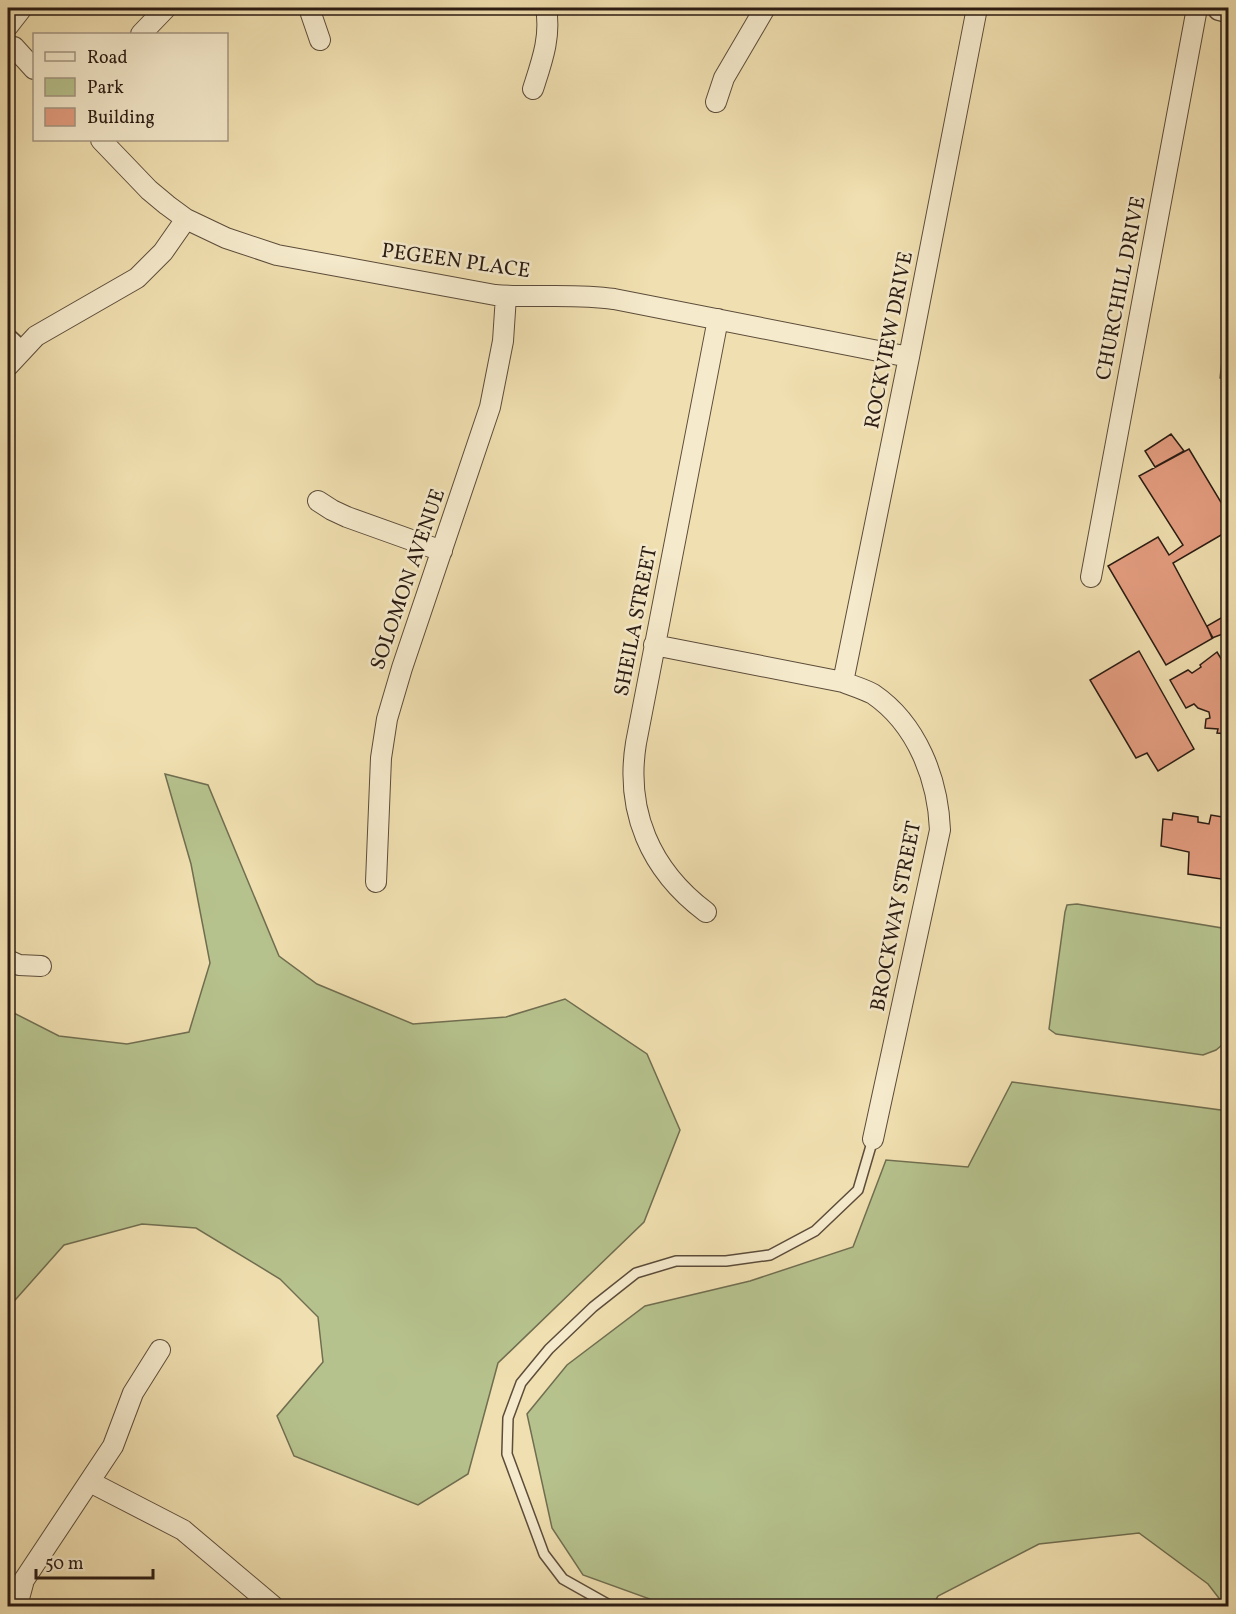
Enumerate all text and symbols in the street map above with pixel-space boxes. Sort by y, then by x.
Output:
legend [33,33,228,141]
text: Road [87,46,128,71]
text: Park [87,76,124,101]
text: Building [87,106,155,131]
street label: CHURCHILL DRIVE [1089,194,1154,383]
street label: PEGEEN PLACE [380,237,532,286]
street label: ROCKVIEW DRIVE [858,249,921,431]
street label: SOLOMON AVENUE [364,485,453,674]
street label: SHEILA STREET [608,544,665,699]
street label: BROCKWAY STREET [864,819,929,1014]
scale bar [36,1542,153,1580]
text: 50 m [45,1552,84,1577]

